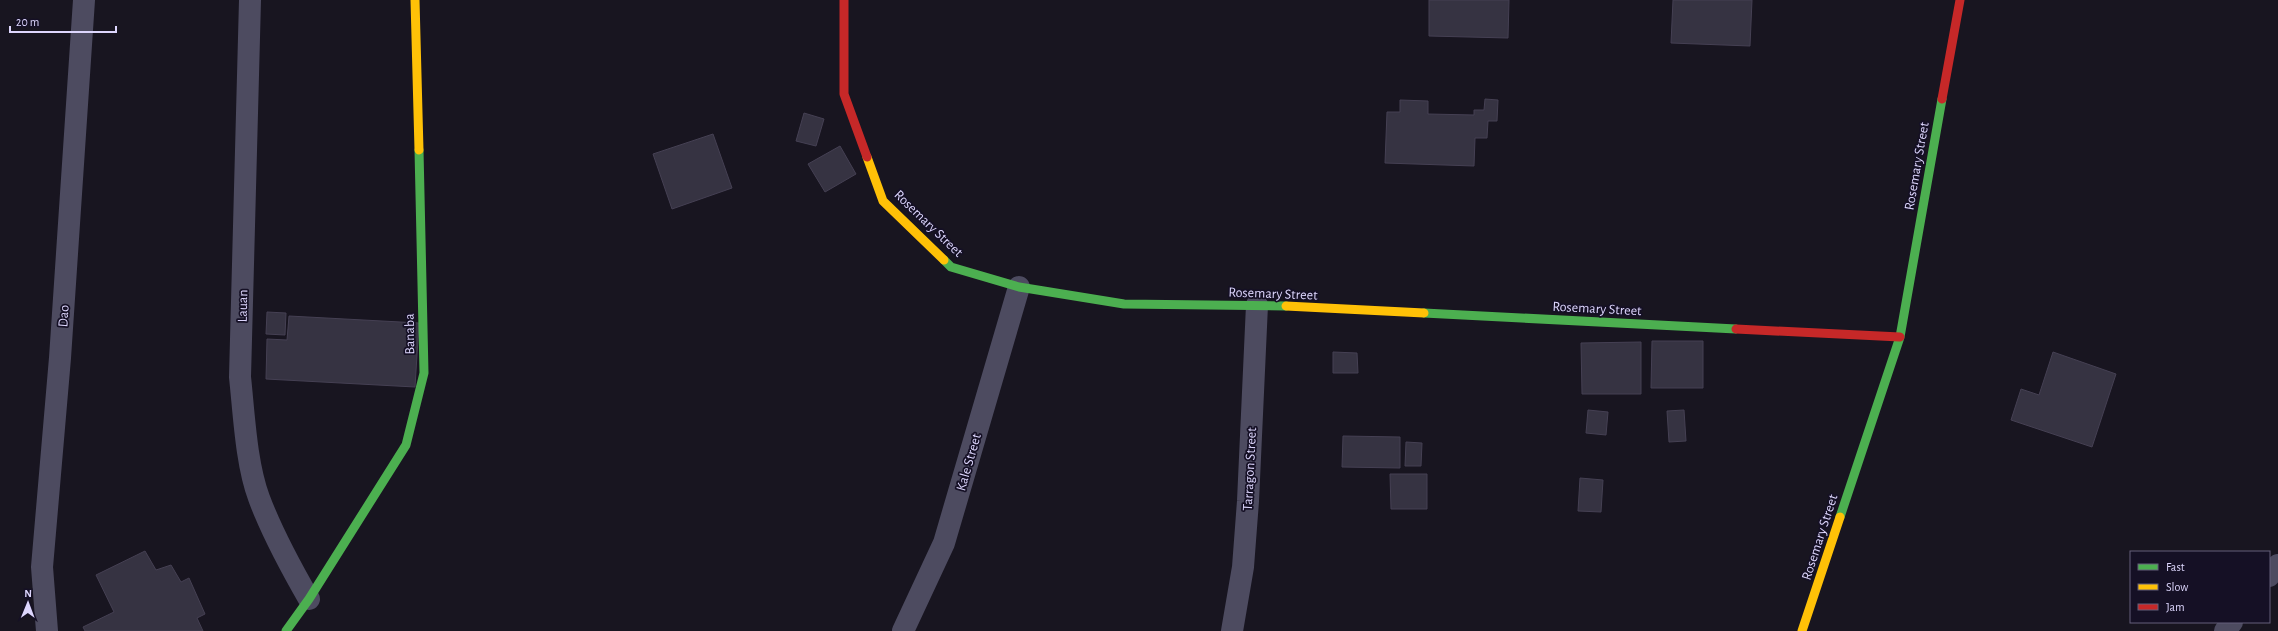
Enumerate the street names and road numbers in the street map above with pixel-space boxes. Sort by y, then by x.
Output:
street label: Rosemary Street [1902,120,1932,211]
street label: Rosemary Street [891,188,966,260]
street label: Rosemary Street [1228,285,1318,303]
street label: Lauan [236,289,250,323]
street label: Rosemary Street [1552,300,1642,318]
street label: Dao [56,304,72,328]
street label: Banaba [403,313,417,355]
street label: Tarragon Street [1241,426,1259,511]
street label: Kale Street [954,431,984,493]
street label: Rosemary Street [1800,492,1841,582]

